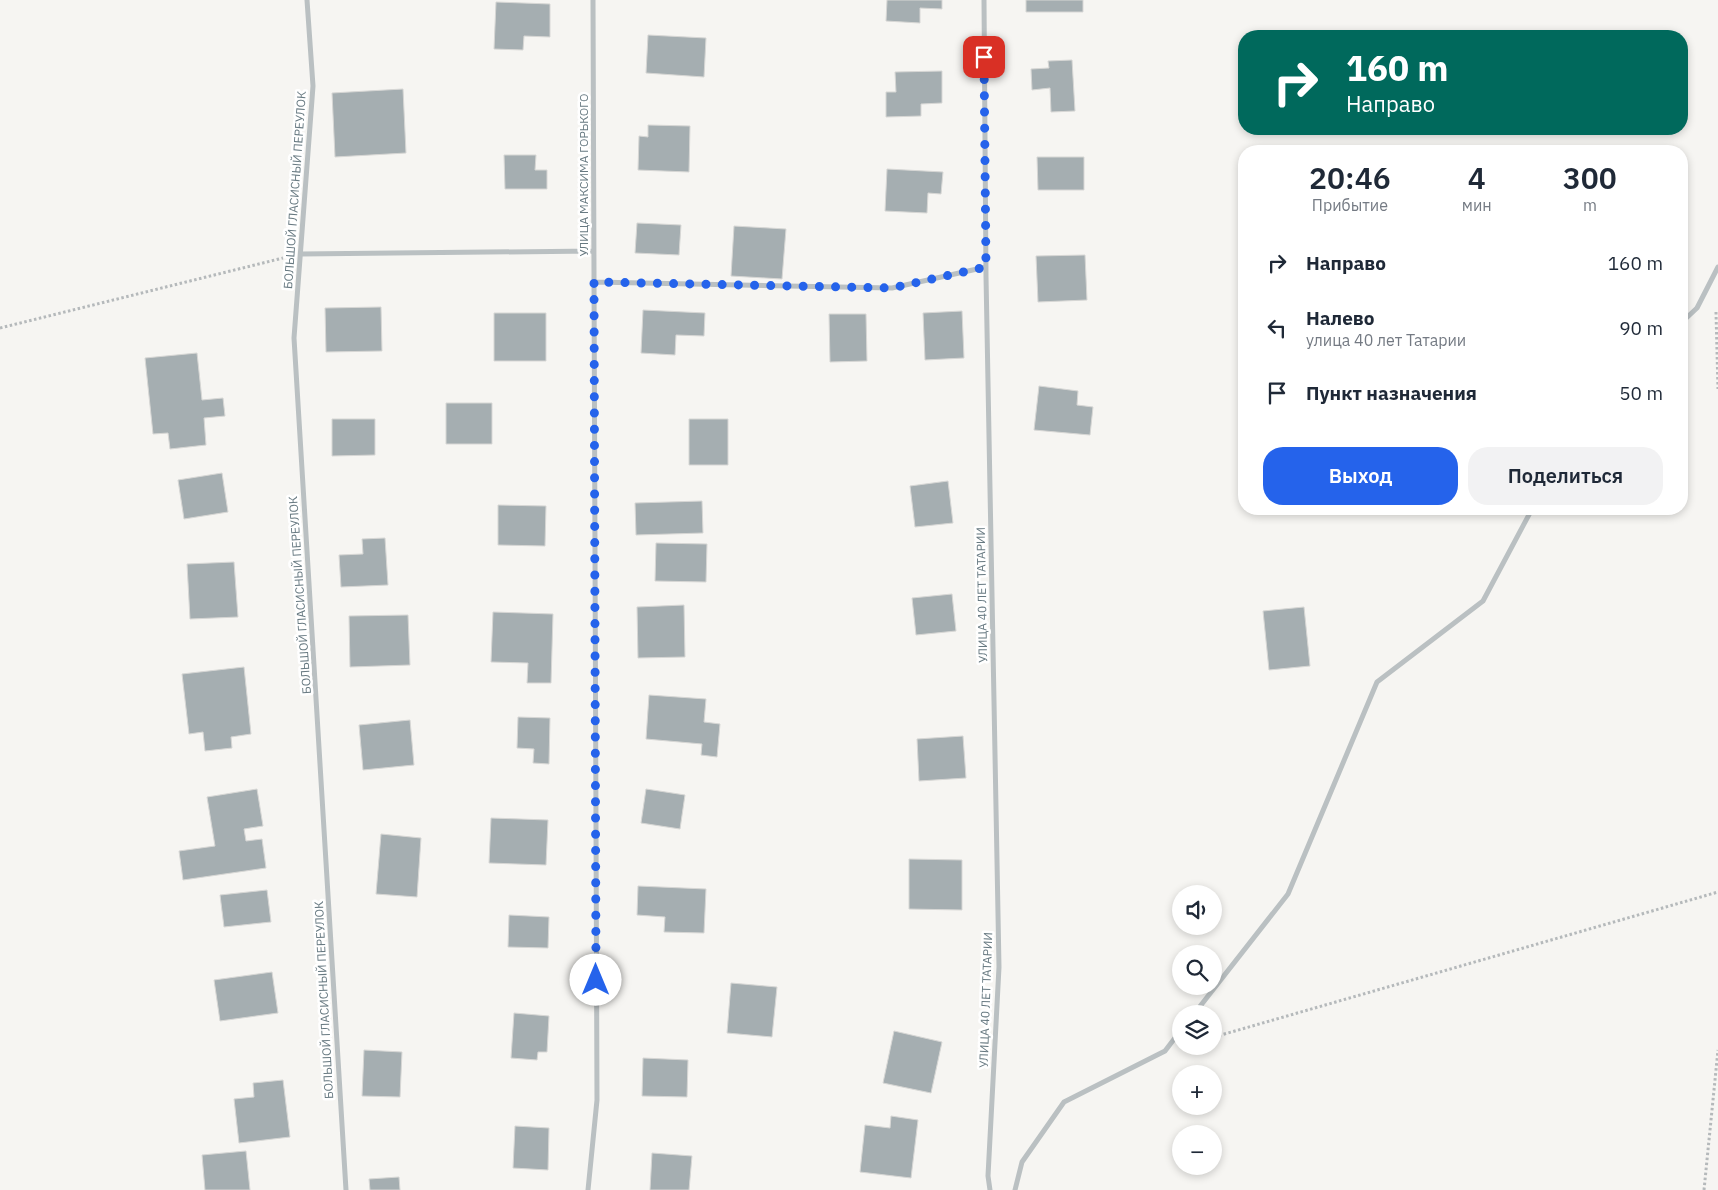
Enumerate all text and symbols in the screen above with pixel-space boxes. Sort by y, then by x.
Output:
pin [963,36,1005,78]
icon: arrive [970,43,998,71]
text: 160 m [1346,45,1449,91]
icon: right [1263,50,1328,115]
text: Направо [1346,89,1435,118]
street label: БОЛЬШОЙ ГЛАСИСНЫЙ ПЕРЕУЛОК [280,90,309,289]
street label: УЛИЦА МАКСИМА ГОРЬКОГО [576,94,591,256]
text: 20:46 [1309,158,1391,197]
text: 4 [1468,158,1486,197]
text: 300 [1563,158,1617,197]
text: Прибытие [1312,195,1388,215]
text: мин [1462,195,1492,215]
text: m [1583,195,1597,215]
icon: right [1263,249,1291,277]
text: Направо [1306,251,1386,275]
text: 160 m [1608,251,1663,275]
text: Налево [1306,306,1375,330]
icon: left [1263,314,1291,342]
text: 90 m [1619,316,1663,340]
text: улица 40 лет Татарии [1306,330,1466,350]
icon: arrive [1263,379,1291,407]
text: Пункт назначения [1306,381,1477,405]
text: 50 m [1619,381,1663,405]
button: Выход [1263,447,1458,505]
button: Поделиться [1468,447,1663,505]
street label: БОЛЬШОЙ ГЛАСИСНЫЙ ПЕРЕУЛОК [285,495,314,695]
street label: УЛИЦА 40 ЛЕТ ТАТАРИИ [973,527,990,663]
map controls [1172,885,1222,1175]
button: sound [1172,885,1222,935]
street label: БОЛЬШОЙ ГЛАСИСНЫЙ ПЕРЕУЛОК [311,901,336,1099]
street label: УЛИЦА 40 ЛЕТ ТАТАРИИ [976,932,995,1068]
button: search [1172,945,1222,995]
position arrow [569,953,621,1005]
button: layers [1172,1005,1222,1055]
button: + [1172,1065,1222,1115]
button: − [1172,1125,1222,1175]

